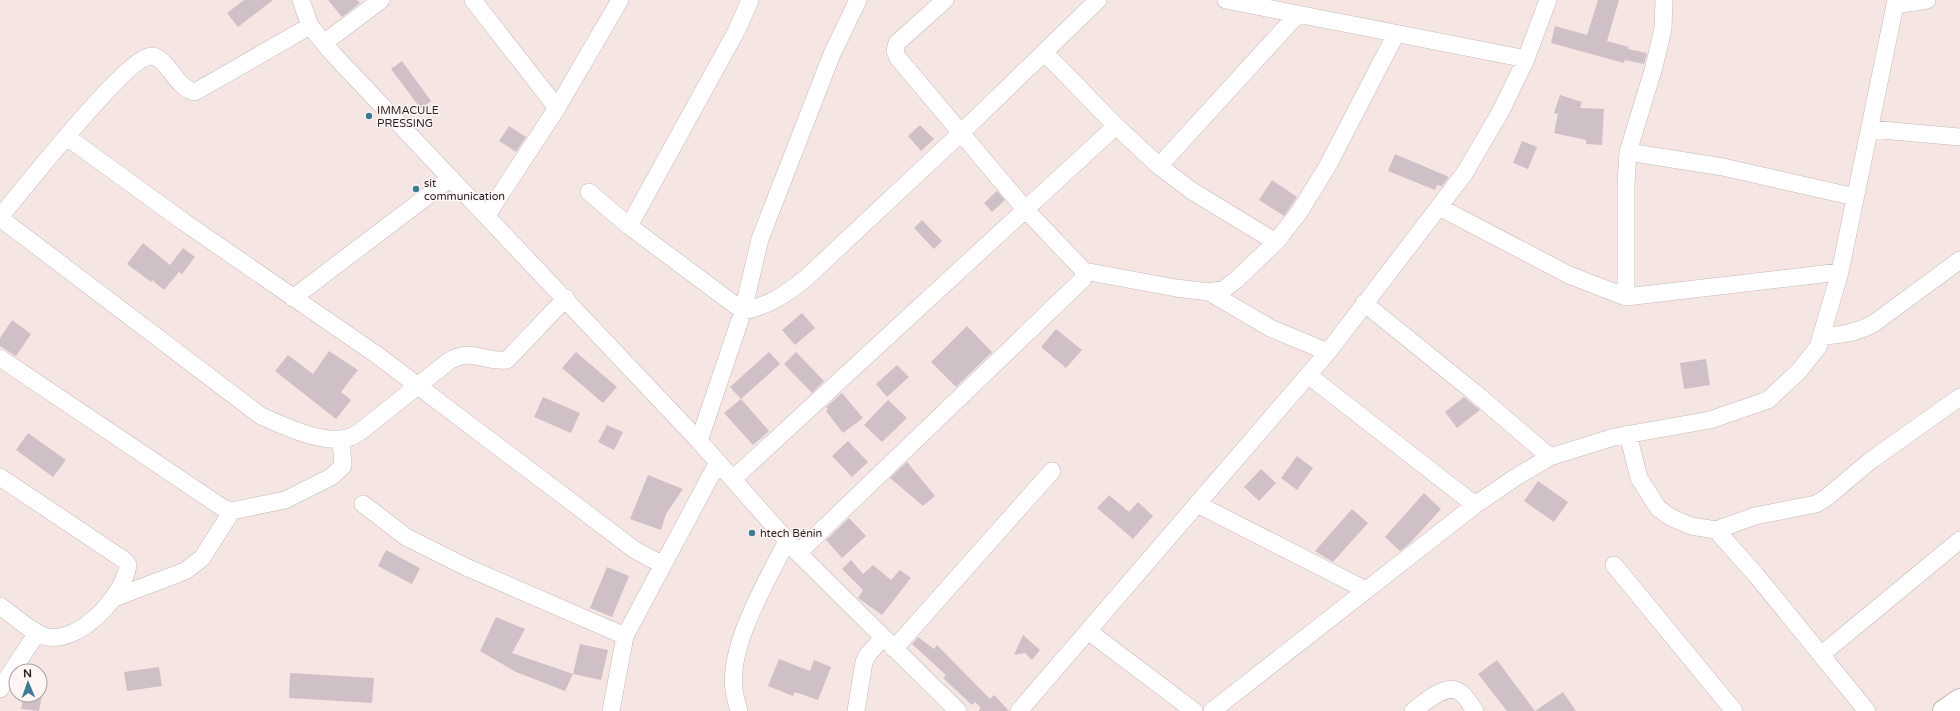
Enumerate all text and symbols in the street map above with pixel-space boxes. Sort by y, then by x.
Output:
place label: IMMACULE PRESSING [377,104,439,130]
marker: IMMACULE PRESSING [364,111,374,121]
place label: sit communication [424,177,505,203]
marker: sit communication [411,184,421,194]
place label: htech Bénin [760,527,822,540]
marker: htech Bénin [747,528,757,538]
north arrow [8,663,48,703]
text: N [23,667,32,680]

